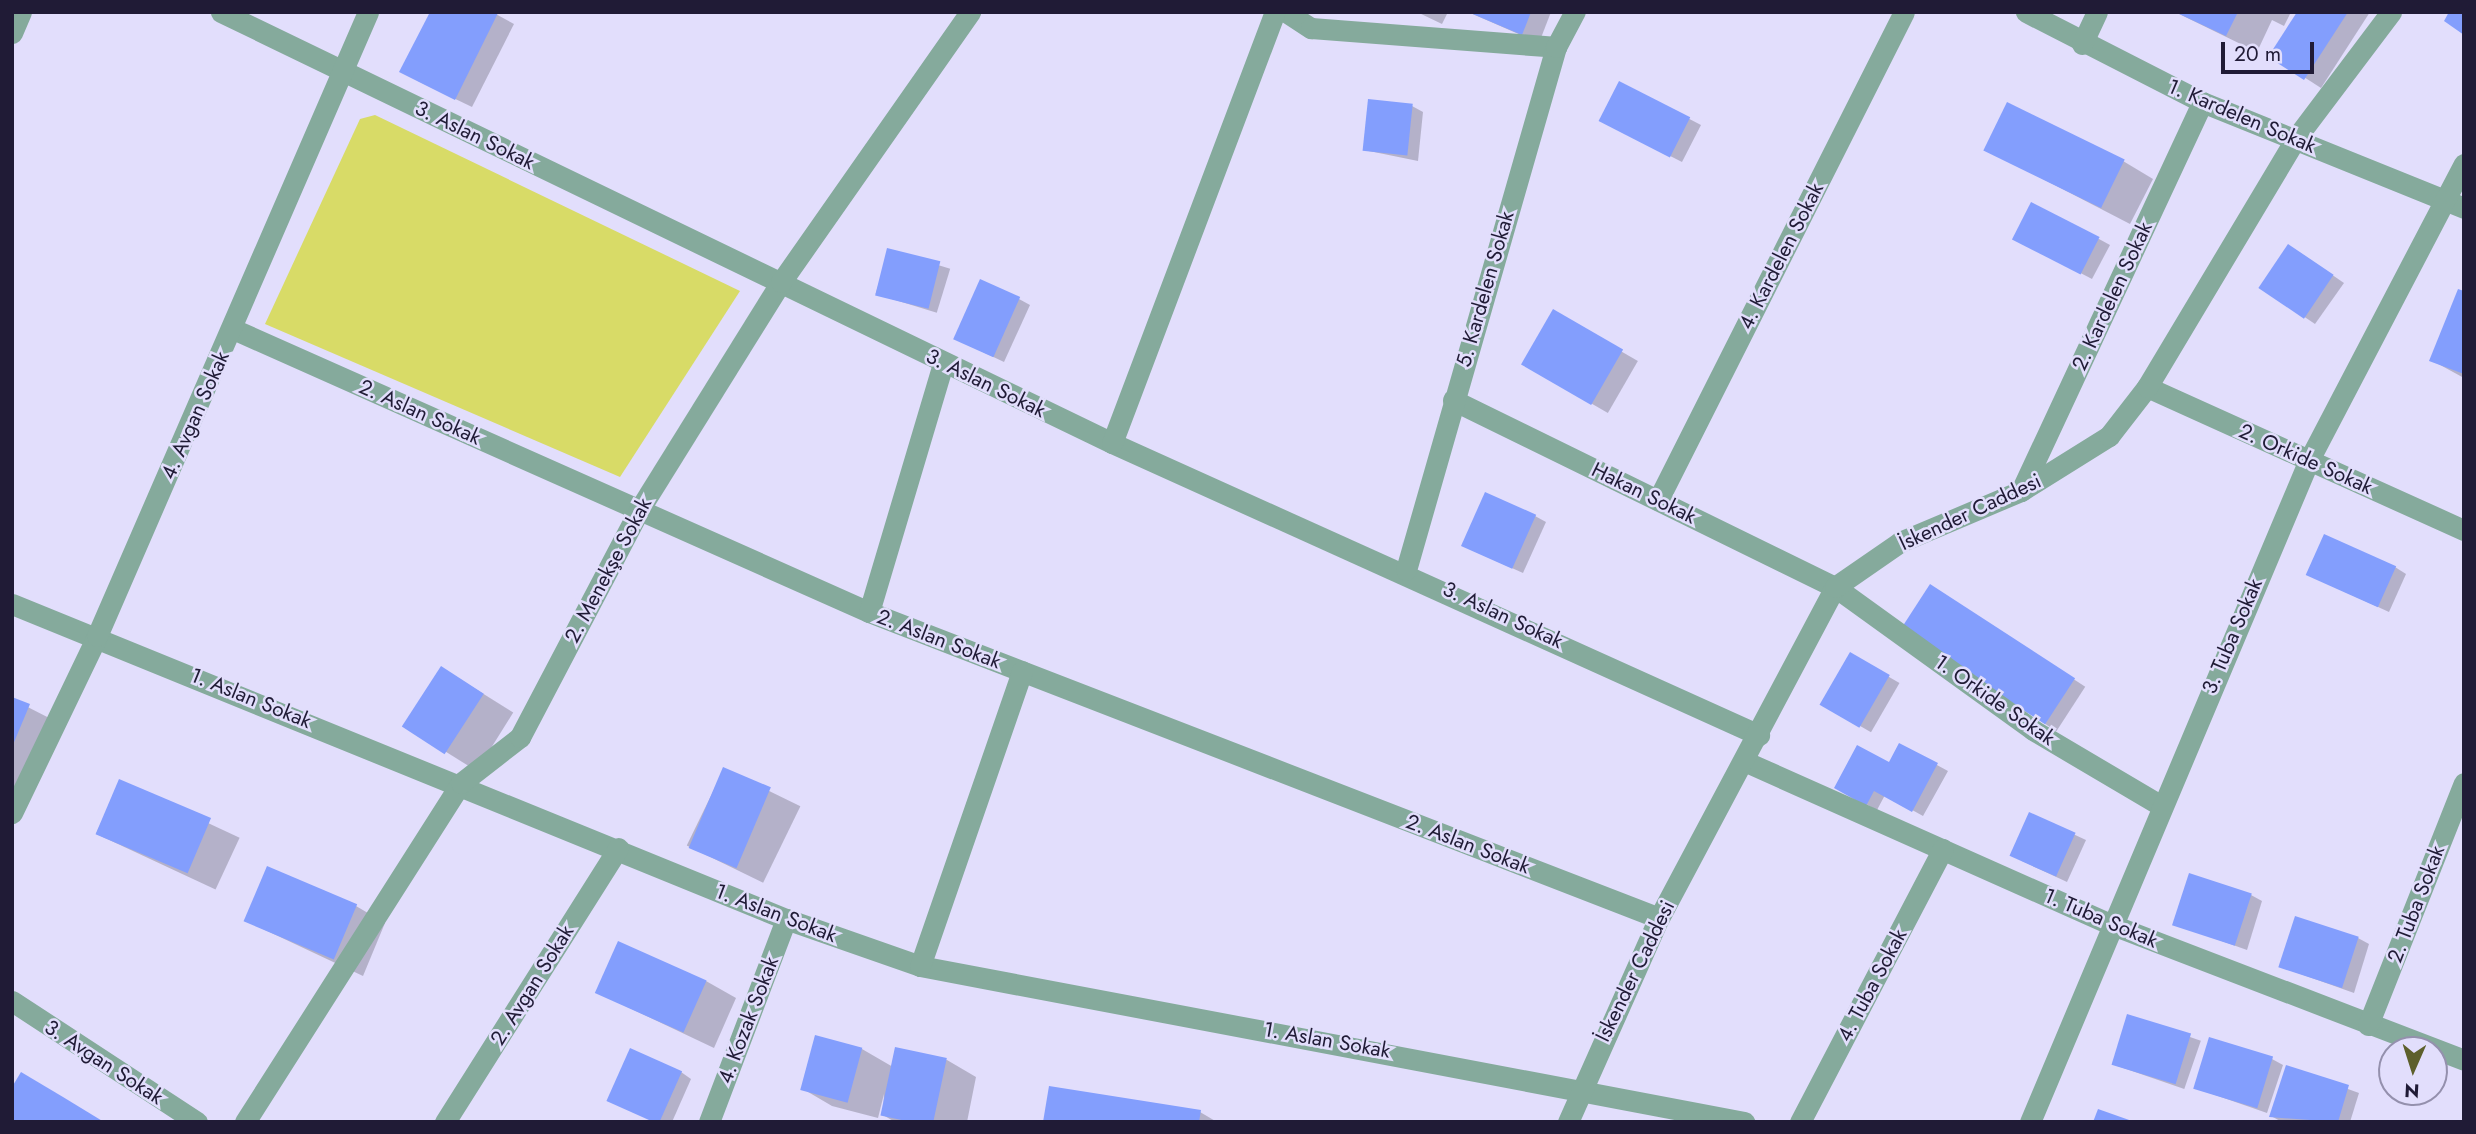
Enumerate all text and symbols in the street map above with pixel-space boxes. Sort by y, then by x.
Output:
scale bar [2224,28,2317,72]
text: 20 m [2234,39,2281,69]
street label: 1. Kardelen Sokak [2164,73,2320,159]
street label: 3. Aslan Sokak [411,95,539,175]
street label: 4. Kardelen Sokak [1733,178,1829,334]
street label: 5. Kardelen Sokak [1451,208,1519,370]
street label: 2. Kardelen Sokak [2067,218,2157,374]
street label: 3. Aslan Sokak [922,343,1050,423]
street label: 4. Avgan Sokak [156,347,234,483]
street label: 2. Aslan Sokak [355,374,485,450]
street label: 2. Orkide Sokak [2235,418,2377,500]
street label: Hakan Sokak [1588,457,1700,529]
street label: İskender Caddesi [1895,468,2045,556]
street label: 2. Menekşe Sokak [559,493,657,647]
street label: 3. Tuba Sokak [2196,575,2268,697]
street label: 3. Aslan Sokak [1439,576,1567,654]
street label: 2. Aslan Sokak [873,604,1005,674]
street label: 1. Orkide Sokak [1930,649,2060,751]
street label: 1. Aslan Sokak [187,662,315,734]
street label: 2. Aslan Sokak [1402,809,1534,879]
street label: 2. Tuba Sokak [2382,842,2450,966]
street label: 1. Aslan Sokak [712,878,840,948]
street label: 1. Tuba Sokak [2040,883,2162,953]
street label: İskender Caddesi [1590,896,1680,1046]
street label: 2. Avgan Sokak [485,920,579,1050]
street label: 4. Tuba Sokak [1832,924,1912,1046]
street label: 4. Kozak Sokak [712,953,784,1087]
street label: 3. Avgan Sokak [40,1014,168,1110]
street label: 1. Aslan Sokak [1262,1016,1392,1064]
north arrow [2378,1036,2448,1106]
text: N [2404,1077,2420,1104]

